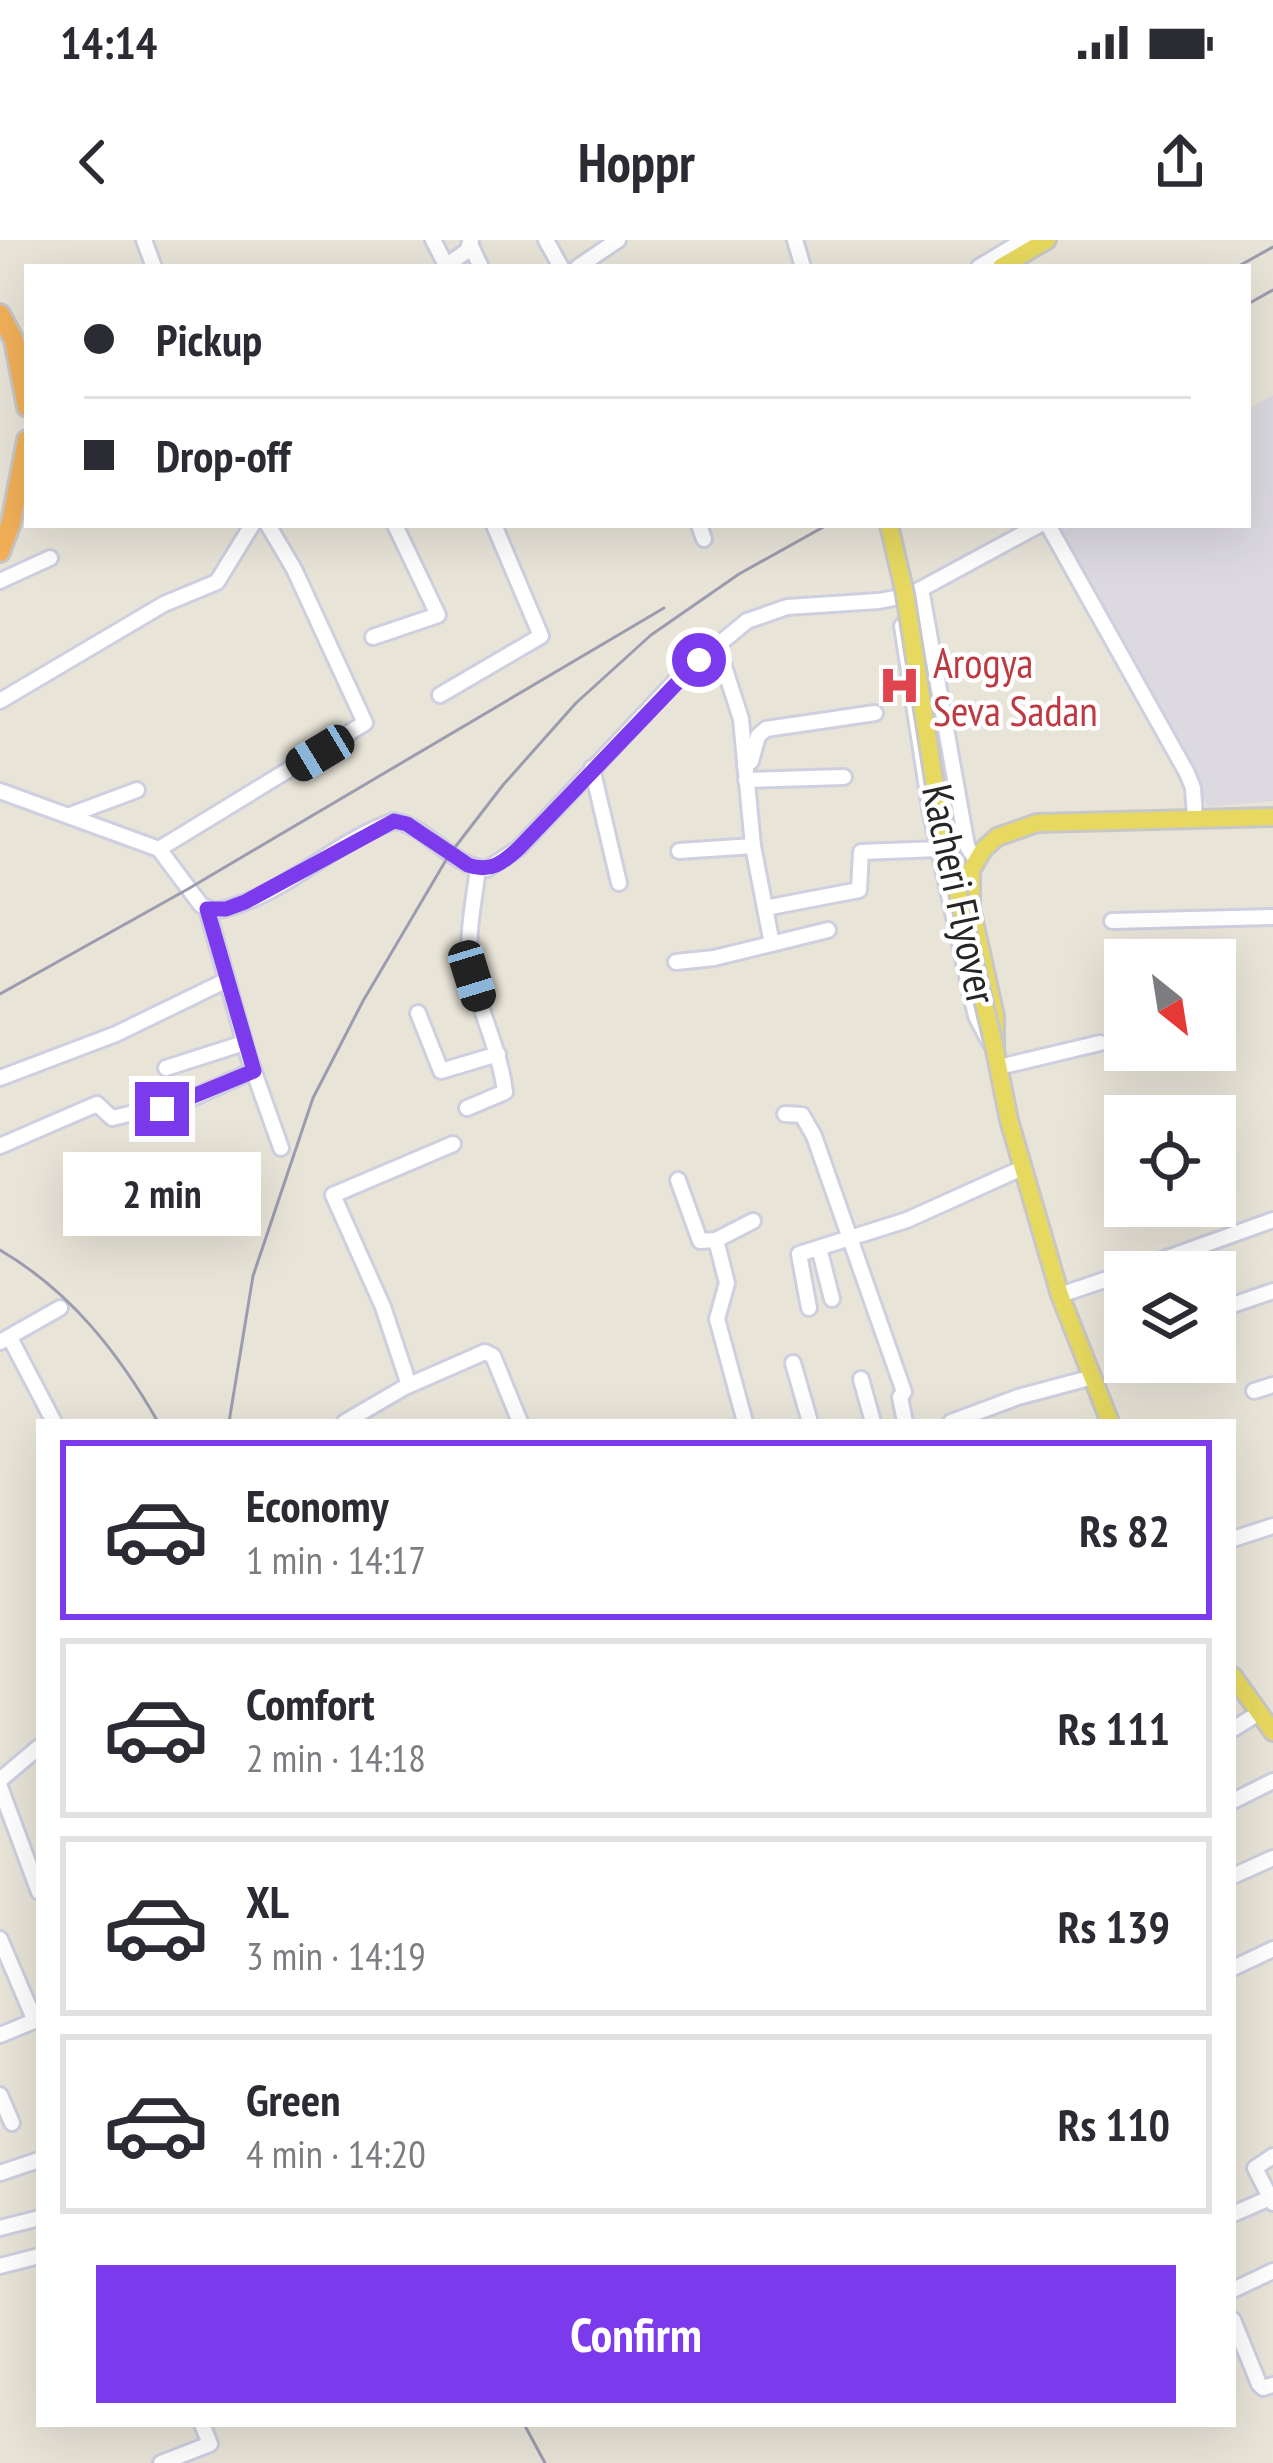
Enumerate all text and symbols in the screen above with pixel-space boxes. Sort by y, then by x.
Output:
text: 14:14 [60,13,157,71]
text: Hoppr [578,127,695,197]
icon: back [60,129,126,195]
icon: share [1147,129,1213,195]
text: Pickup [156,310,262,368]
text: Drop-off [156,426,290,484]
route start [672,633,726,687]
place label: Arogya Seva Sadan [933,635,1098,738]
hospital icon: Arogya Seva Sadan [876,663,922,709]
car [280,719,360,787]
street label: Kacheri Flyover [910,779,1010,1009]
car [444,936,500,1016]
north arrow [1104,939,1236,1071]
map controls [1104,939,1236,1383]
route end [135,1082,189,1136]
button: locate [1104,1095,1236,1227]
callout: 2 min [63,1151,261,1235]
text: 2 min [123,1168,201,1219]
button: layers [1104,1251,1236,1383]
icon: car [102,1476,210,1584]
text: Economy [246,1476,389,1534]
text: Rs 82 [1079,1501,1170,1559]
text: 1 min · 14:17 [246,1534,426,1585]
icon: car [102,1674,210,1782]
text: Comfort [246,1674,375,1732]
text: Rs 111 [1058,1699,1170,1757]
text: 2 min · 14:18 [246,1732,426,1783]
icon: car [102,1872,210,1980]
text: XL [246,1872,289,1930]
text: Rs 139 [1058,1897,1170,1955]
text: 3 min · 14:19 [246,1930,426,1981]
icon: car [102,2070,210,2178]
text: Green [246,2070,341,2128]
text: Rs 110 [1058,2095,1170,2153]
text: 4 min · 14:20 [246,2128,426,2179]
button: Confirm [96,2265,1176,2403]

